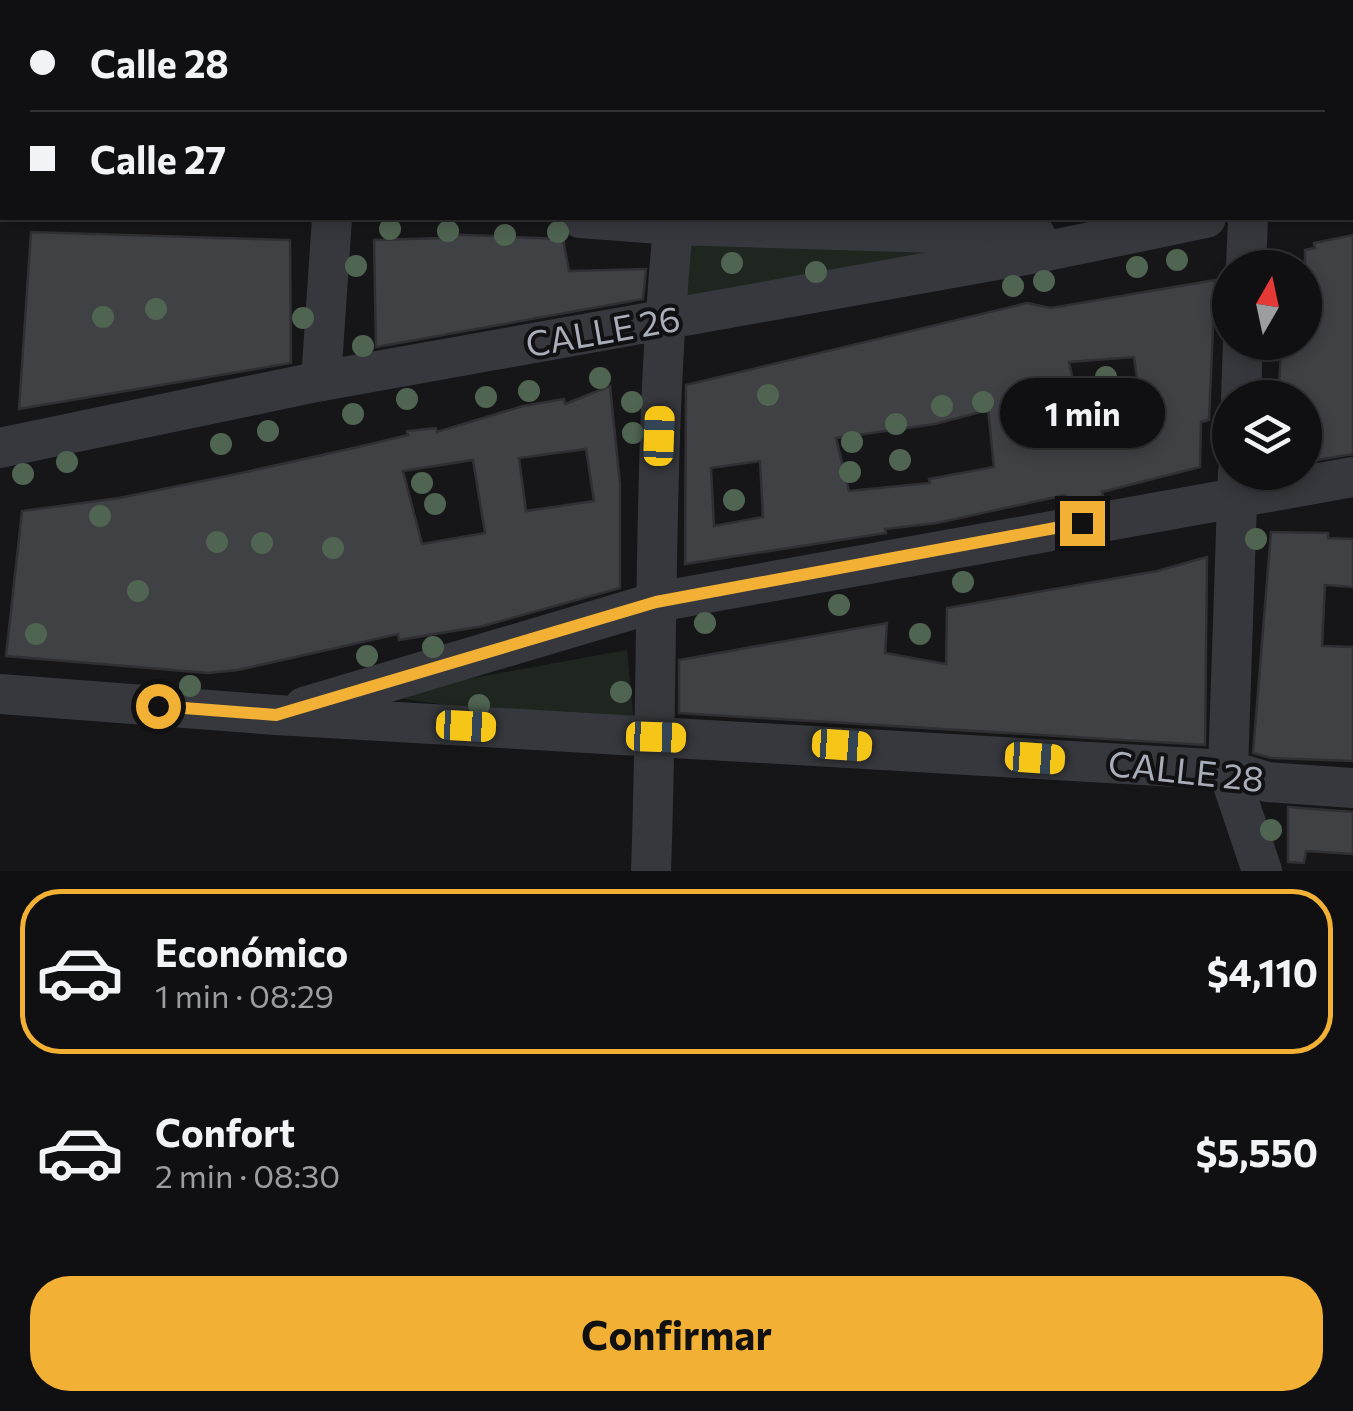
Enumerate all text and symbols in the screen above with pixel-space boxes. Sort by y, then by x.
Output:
text: Calle 28 [90,39,229,86]
text: Calle 27 [90,135,226,182]
north arrow [1212,250,1322,360]
map controls [1212,250,1322,490]
street label: CALLE 26 [522,295,683,364]
callout: 1 min [1000,378,1164,448]
button: layers [1212,380,1322,490]
text: 1 min [1045,393,1120,433]
car [643,405,675,467]
route end [1060,501,1105,546]
route start [136,684,181,729]
car [435,709,497,743]
car [625,721,687,753]
car [811,728,873,762]
street label: CALLE 28 [1106,740,1266,799]
car [1004,741,1066,775]
icon: car [35,927,125,1017]
text: Económico [155,928,348,975]
text: $4,110 [1207,948,1318,995]
text: 1 min · 08:29 [155,975,334,1015]
icon: car [35,1107,125,1197]
text: Confort [155,1108,295,1155]
text: $5,550 [1195,1128,1318,1175]
text: 2 min · 08:30 [155,1155,340,1195]
button: Confirmar [30,1276,1323,1391]

